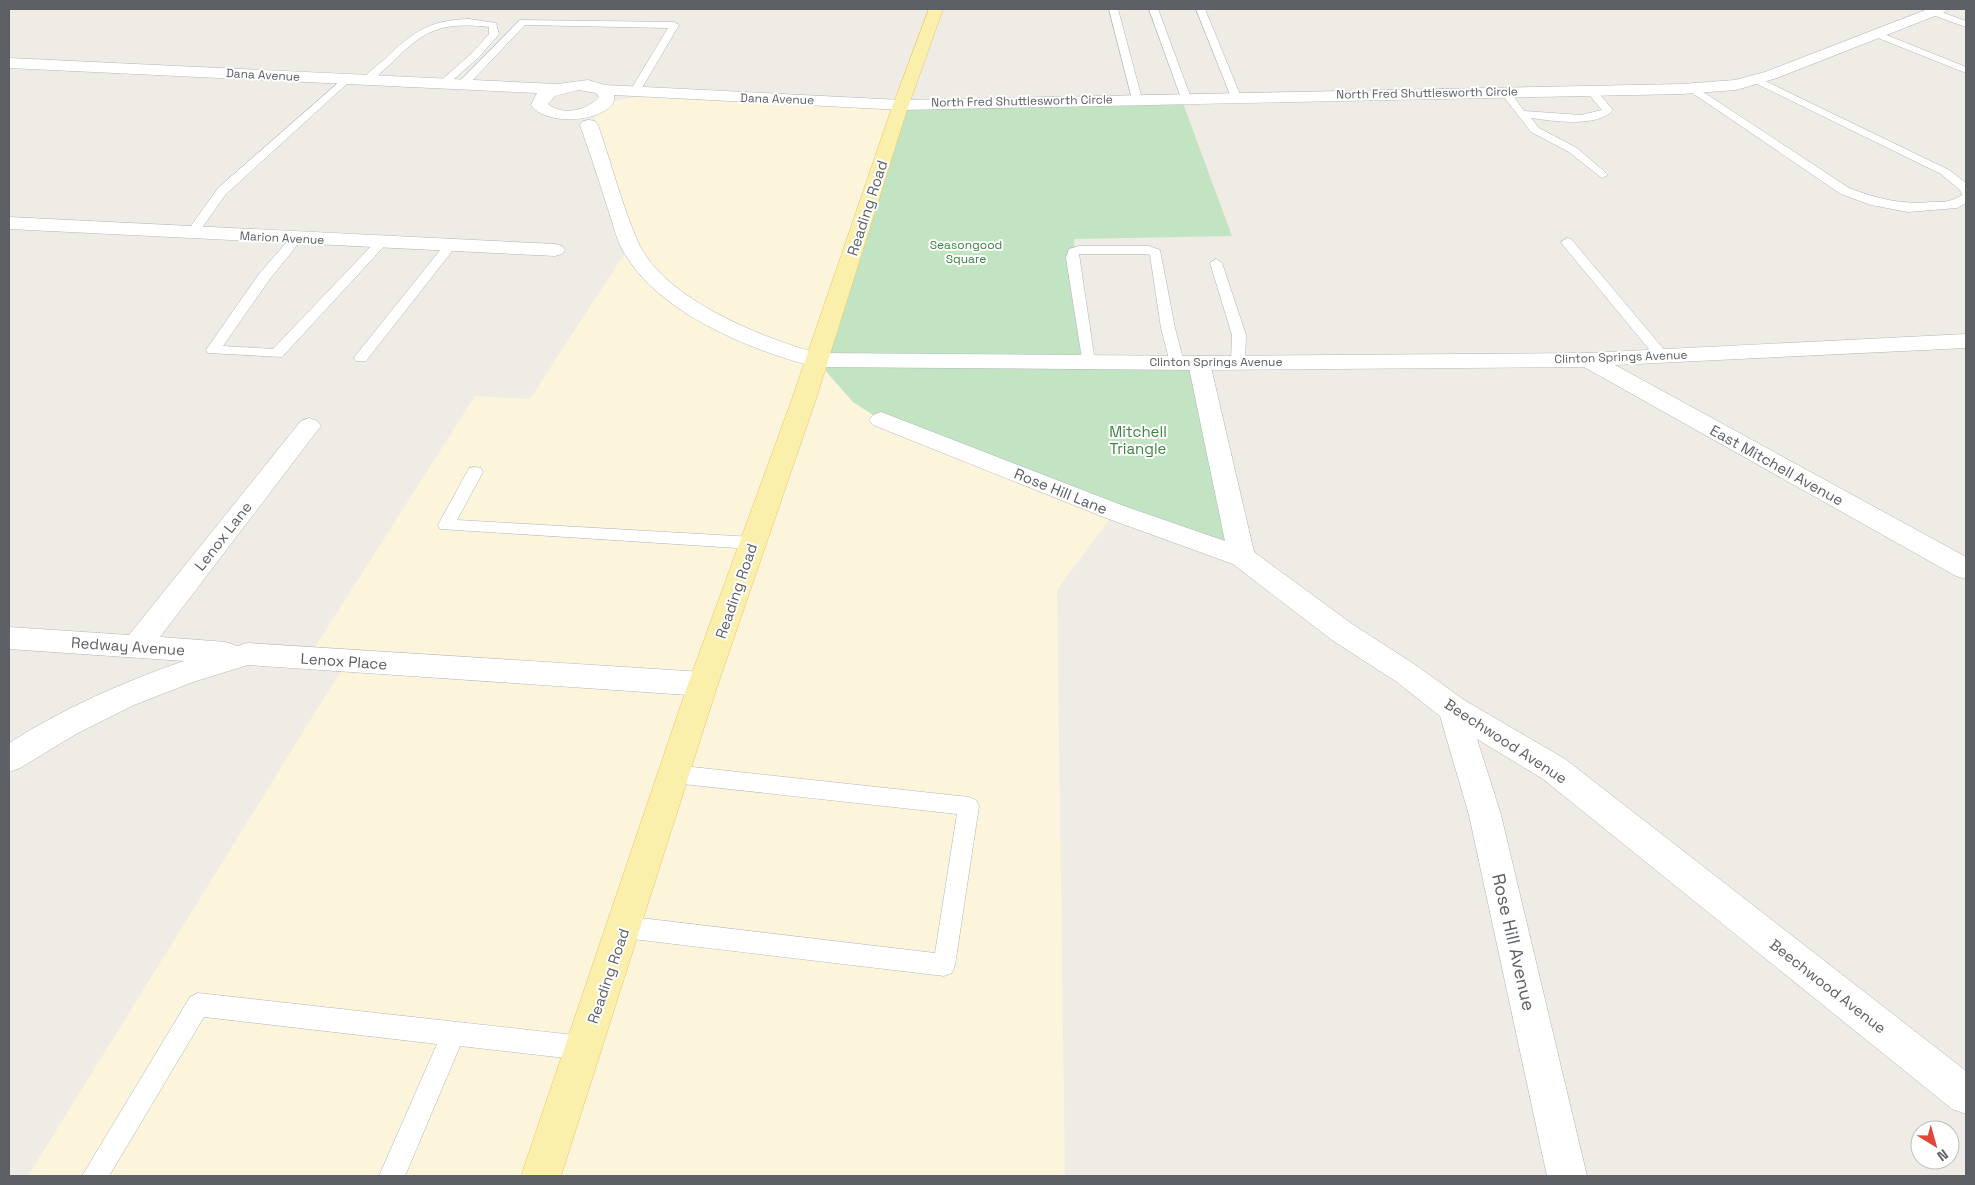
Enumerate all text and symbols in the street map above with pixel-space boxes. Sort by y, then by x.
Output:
street label: Dana Avenue [225,65,301,85]
street label: North Fred Shuttlesworth Circle [1336,83,1518,103]
street label: Dana Avenue [740,90,814,108]
street label: North Fred Shuttlesworth Circle [931,91,1113,111]
street label: Reading Road [843,158,891,258]
street label: Marion Avenue [239,228,325,248]
park label: Seasongood Square [930,237,1002,267]
street label: Clinton Springs Avenue [1554,347,1688,367]
street label: Clinton Springs Avenue [1149,354,1283,370]
street label: East Mitchell Avenue [1707,420,1847,510]
park label: Mitchell Triangle [1109,422,1167,458]
street label: Rose Hill Lane [1012,464,1111,518]
street label: Lenox Lane [190,498,256,574]
street label: Reading Road [711,541,761,641]
street label: Redway Avenue [70,633,186,659]
street label: Lenox Place [300,648,388,674]
street label: Beechwood Avenue [1441,694,1571,788]
street label: Rose Hill Avenue [1487,871,1541,1013]
street label: Reading Road [583,926,633,1026]
street label: Beechwood Avenue [1766,935,1890,1037]
north arrow [1910,1120,1960,1170]
text: N [1934,1145,1952,1165]

